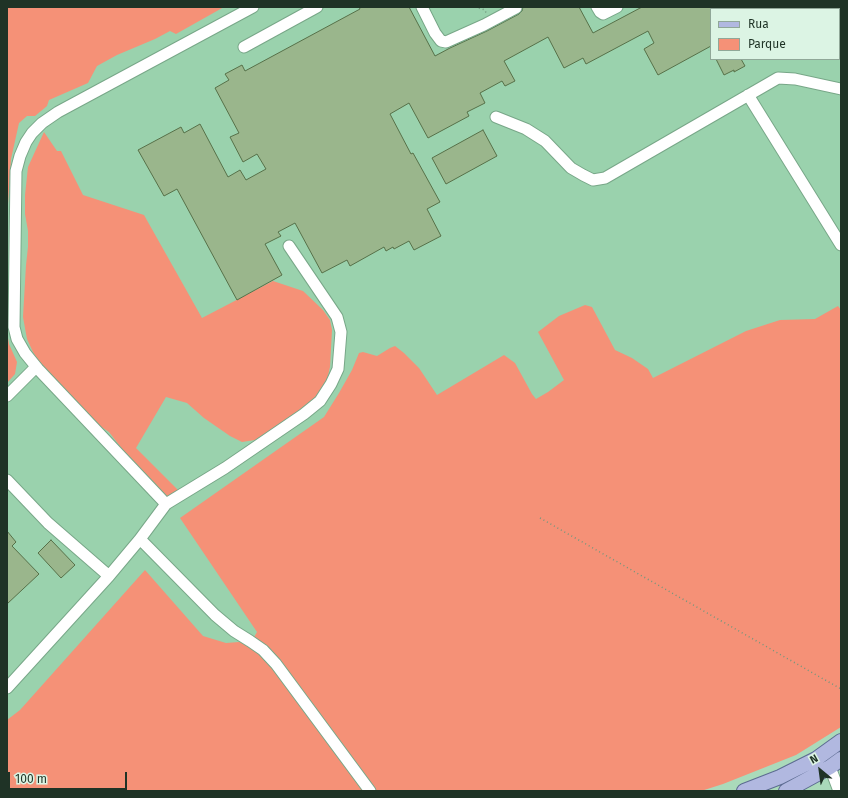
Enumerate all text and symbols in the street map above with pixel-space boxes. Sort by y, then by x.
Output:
legend [710,8,840,60]
text: Rua [748,17,769,31]
text: Parque [748,37,786,51]
north arrow [800,750,840,790]
text: N [808,752,820,767]
scale bar [10,764,129,790]
text: 100 m [15,772,47,786]

